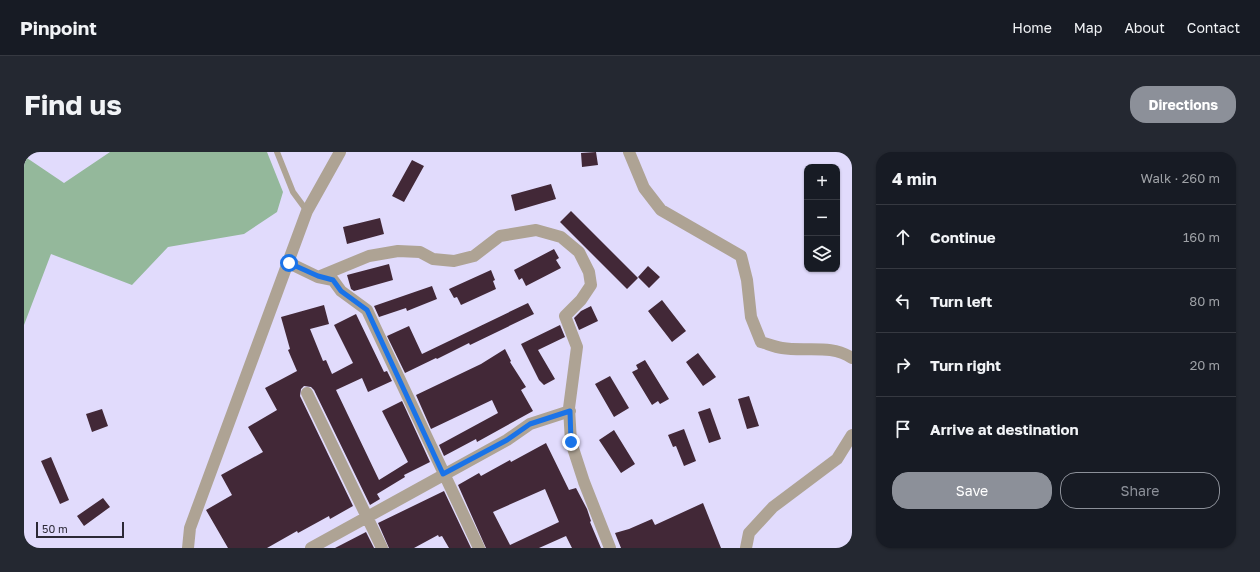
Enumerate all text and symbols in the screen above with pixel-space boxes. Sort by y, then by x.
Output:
text: Pinpoint [20,16,97,39]
text: Home [1012,19,1052,36]
text: Map [1074,19,1102,36]
text: About [1124,19,1165,36]
text: Contact [1187,19,1240,36]
button: Directions [1130,86,1236,123]
text: Find us [24,88,122,121]
map controls [804,164,840,272]
button: + [804,164,840,200]
text: 4 min [892,168,937,189]
text: Walk · 260 m [1141,170,1220,186]
button: − [804,200,840,236]
icon: ahead [892,226,914,248]
text: Continue [930,228,996,246]
text: 160 m [1183,229,1220,245]
button: layers [804,236,840,272]
route start [280,254,298,272]
icon: left [892,290,914,312]
text: Turn left [930,292,992,310]
text: 80 m [1189,293,1220,309]
icon: right [892,354,914,376]
text: Turn right [930,356,1001,374]
text: 20 m [1190,357,1220,373]
icon: arrive [892,418,914,440]
text: Arrive at destination [930,420,1079,438]
route end [562,433,580,451]
button: Save [892,472,1052,509]
button: Share [1060,472,1220,509]
scale bar [36,520,124,539]
text: 50 m [42,522,68,535]

